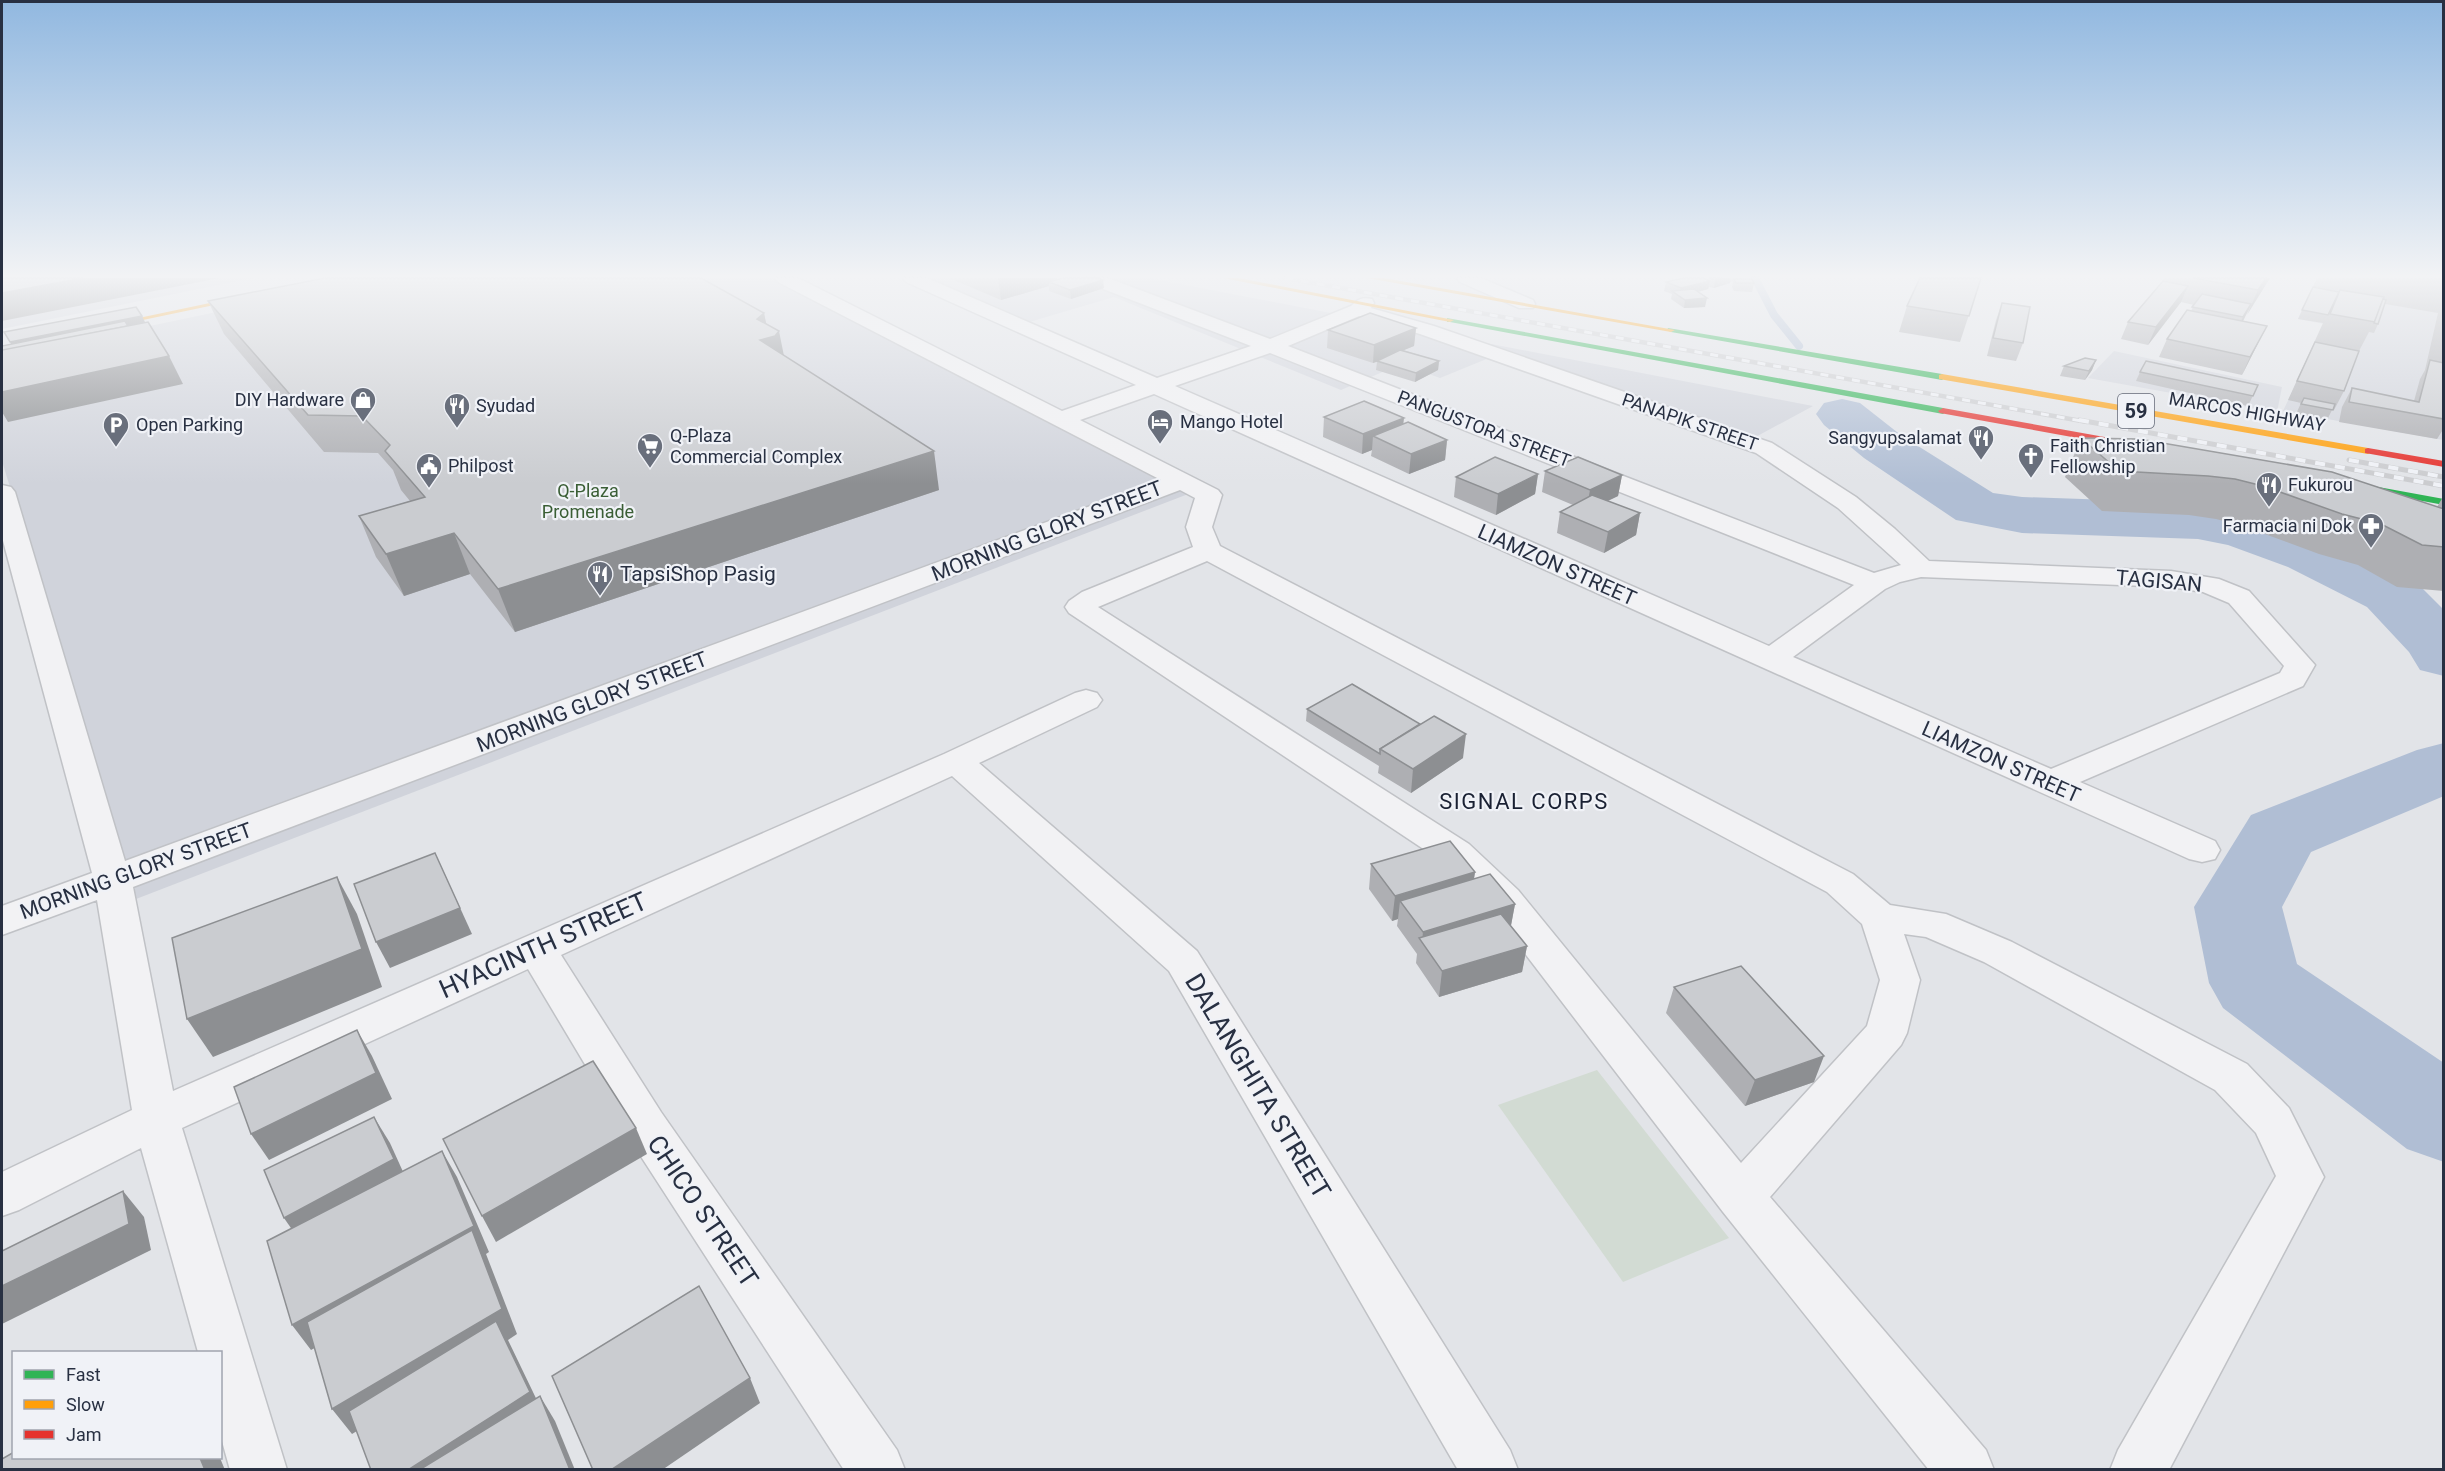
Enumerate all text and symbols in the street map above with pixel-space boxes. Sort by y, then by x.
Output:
shop icon: DIY Hardware [348,385,378,423]
street label: PANGUSTORA STREET [1395,386,1574,471]
street label: MARCOS HIGHWAY [2167,387,2327,436]
street label: PANAPIK STREET [1619,388,1761,455]
place label: DIY Hardware [235,389,344,410]
restaurant icon: Syudad [442,391,472,429]
road number: 59 [2118,394,2154,428]
place label: Syudad [476,395,535,416]
hotel icon: Mango Hotel [1145,407,1175,445]
parking icon: Open Parking [101,410,131,448]
place label: Mango Hotel [1180,411,1283,432]
place label: Open Parking [136,414,243,435]
restaurant icon: Sangyupsalamat [1966,423,1996,461]
place label: Q-Plaza Commercial Complex [670,425,842,467]
place label: Sangyupsalamat [1828,427,1962,448]
supermarket icon: Q-Plaza Commercial Complex [635,431,665,469]
place label: Faith Christian Fellowship [2050,435,2165,477]
church icon: Faith Christian Fellowship [2016,441,2046,479]
public building icon: Philpost [414,451,444,489]
place label: Philpost [448,455,514,476]
restaurant icon: Fukurou [2254,470,2284,508]
place label: Fukurou [2288,474,2353,495]
street label: MORNING GLORY STREET [928,476,1166,586]
park label: Q-Plaza Promenade [542,480,634,522]
pharmacy icon: Farmacia ni Dok [2356,511,2386,549]
place label: Farmacia ni Dok [2223,515,2353,536]
street label: LIAMZON STREET [1474,519,1640,611]
restaurant icon: TapsiShop Pasig [585,559,615,597]
place label: TapsiShop Pasig [620,562,776,586]
street label: TAGISAN [2115,565,2203,597]
street label: MORNING GLORY STREET [473,647,711,757]
street label: LIAMZON STREET [1918,716,2084,808]
district label: SIGNAL CORPS [1439,789,1609,814]
street label: MORNING GLORY STREET [17,818,256,924]
street label: HYACINTH STREET [434,886,652,1004]
street label: DALANGHITA STREET [1179,968,1337,1204]
street label: CHICO STREET [641,1130,765,1292]
legend [12,1351,222,1459]
text: Fast [66,1364,101,1385]
text: Slow [66,1394,105,1415]
text: Jam [66,1424,102,1445]

